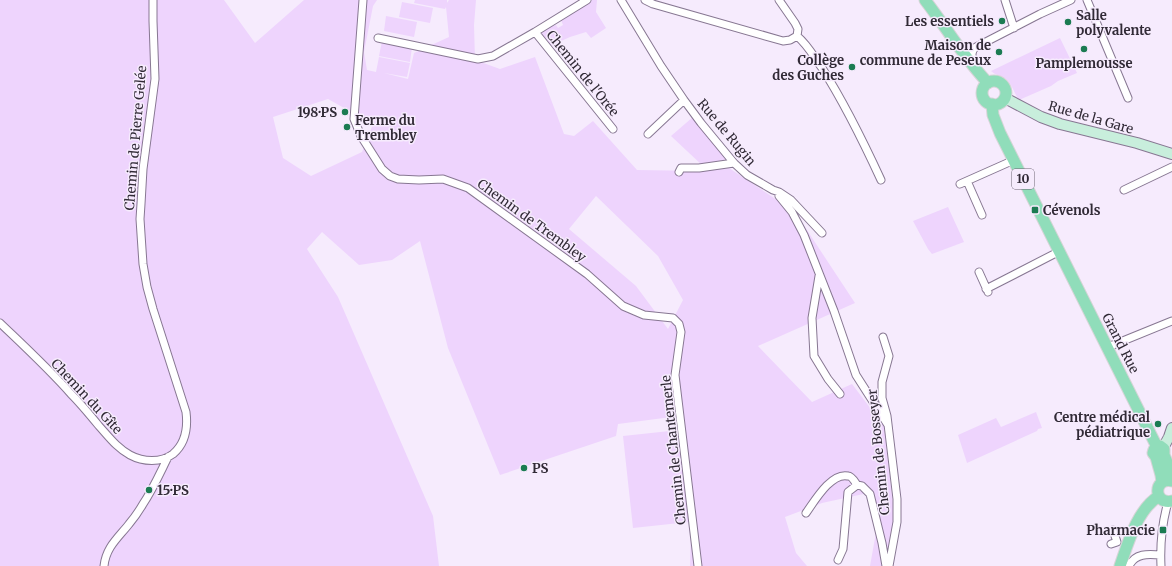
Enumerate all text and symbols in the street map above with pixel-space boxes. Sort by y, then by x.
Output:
place label: Salle polyvalente [1076,7,1151,39]
place label: Les essentiels [905,13,994,30]
marker: Les essentiels [997,16,1007,26]
marker: Salle polyvalente [1063,17,1073,27]
street label: Chemin de l'Orée [543,27,623,120]
place label: Maison de commune de Peseux [860,37,991,69]
marker: Pamplemousse [1079,44,1089,54]
marker: Maison de commune de Peseux [994,47,1004,57]
place label: Collège des Guches [772,52,844,84]
place label: Pamplemousse [1035,55,1133,72]
marker: Collège des Guches [847,62,857,72]
street label: Chemin de Pierre Gelée [121,65,150,211]
street label: Rue de Rugin [694,95,760,170]
street label: Rue de la Gare [1047,97,1135,138]
place label: 198·PS [297,104,337,121]
marker: 198·PS [340,107,350,117]
place label: Ferme du Trembley [355,112,417,144]
marker: Ferme du Trembley [342,122,352,132]
road number: 10 [1012,169,1034,189]
street label: Chemin de Trembley [474,175,590,266]
place label: Cévenols [1043,202,1101,219]
marker: Cévenols [1030,205,1040,215]
street label: Grand Rue [1098,310,1143,376]
street label: Chemin du Gîte [47,355,126,438]
street label: Chemin de Chantemerle [657,374,690,526]
street label: Chemin de Bosseyer [863,388,894,516]
place label: Centre médical pédiatrique [1054,409,1150,441]
marker: Centre médical pédiatrique [1153,419,1163,429]
place label: PS [532,460,549,477]
marker: PS [519,463,529,473]
place label: 15·PS [157,482,189,499]
marker: 15·PS [144,485,154,495]
place label: Pharmacie [1086,522,1155,539]
marker: Pharmacie [1158,525,1168,535]

